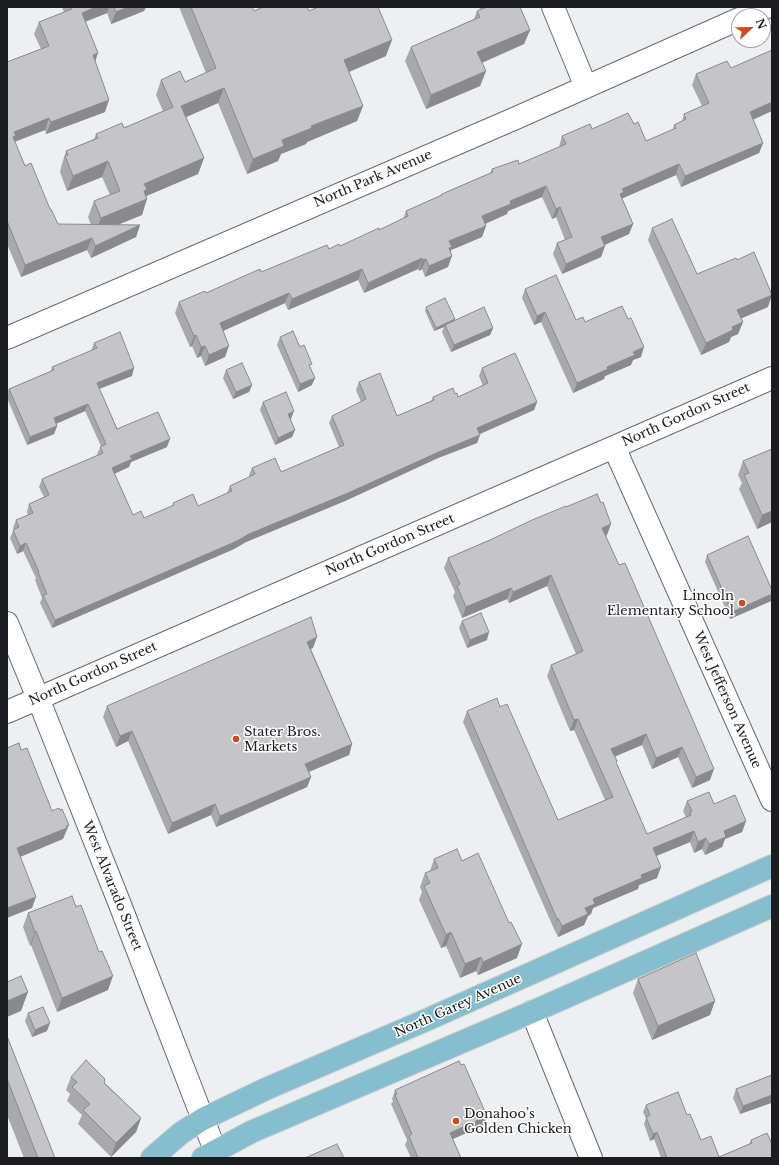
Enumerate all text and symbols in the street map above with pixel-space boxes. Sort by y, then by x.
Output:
north arrow [731,8,771,48]
text: N [753,16,770,31]
street label: North Park Avenue [311,147,435,211]
street label: North Gordon Street [620,380,752,450]
street label: North Gordon Street [323,511,457,579]
place label: Lincoln Elementary School [607,588,734,619]
marker: Lincoln Elementary School [737,598,747,608]
street label: West Jefferson Avenue [690,629,764,771]
street label: North Gordon Street [27,639,159,709]
place label: Stater Bros. Markets [244,724,321,755]
marker: Stater Bros. Markets [231,734,241,744]
street label: West Alvarado Street [79,819,145,953]
street label: North Garey Avenue [392,971,524,1041]
place label: Donahoo’s Golden Chicken [464,1106,572,1137]
marker: Donahoo’s Golden Chicken [451,1116,461,1126]

